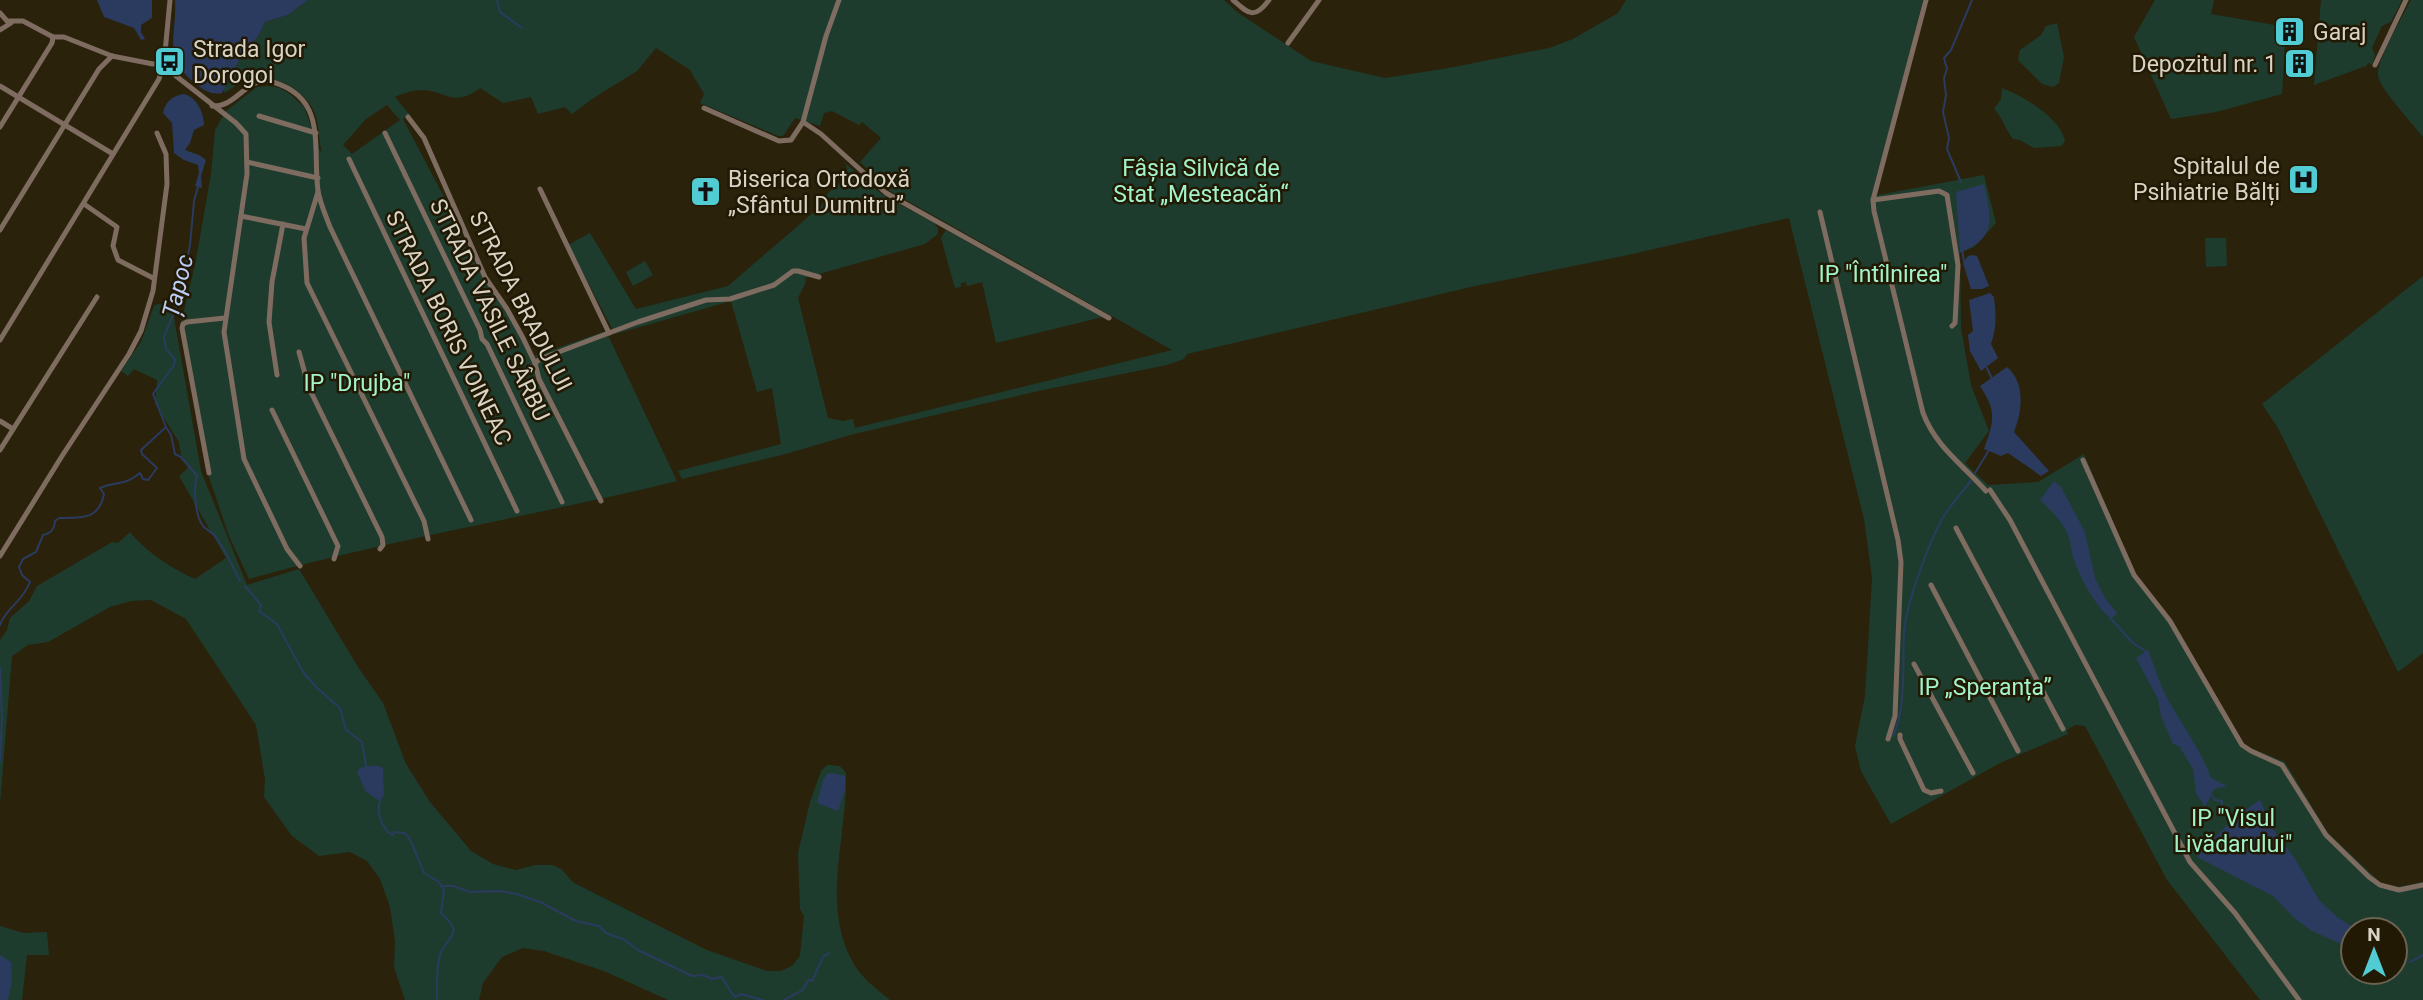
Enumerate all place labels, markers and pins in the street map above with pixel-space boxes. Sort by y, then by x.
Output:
building icon: Garaj [2273,15,2307,49]
place label: Garaj [2313,19,2367,46]
place label: Strada Igor Dorogoi [193,36,306,89]
bus stop icon: Strada Igor Dorogoi [153,45,187,79]
building icon: Depozitul nr. 1 [2283,47,2317,81]
place label: Depozitul nr. 1 [2132,51,2277,78]
place label: Spitalul de Psihiatrie Bălți [2133,153,2280,206]
hospital icon: Spitalul de Psihiatrie Bălți [2286,162,2320,196]
place label: Biserica Ortodoxă „Sfântul Dumitru” [728,166,910,219]
church icon: Biserica Ortodoxă „Sfântul Dumitru” [688,175,722,209]

